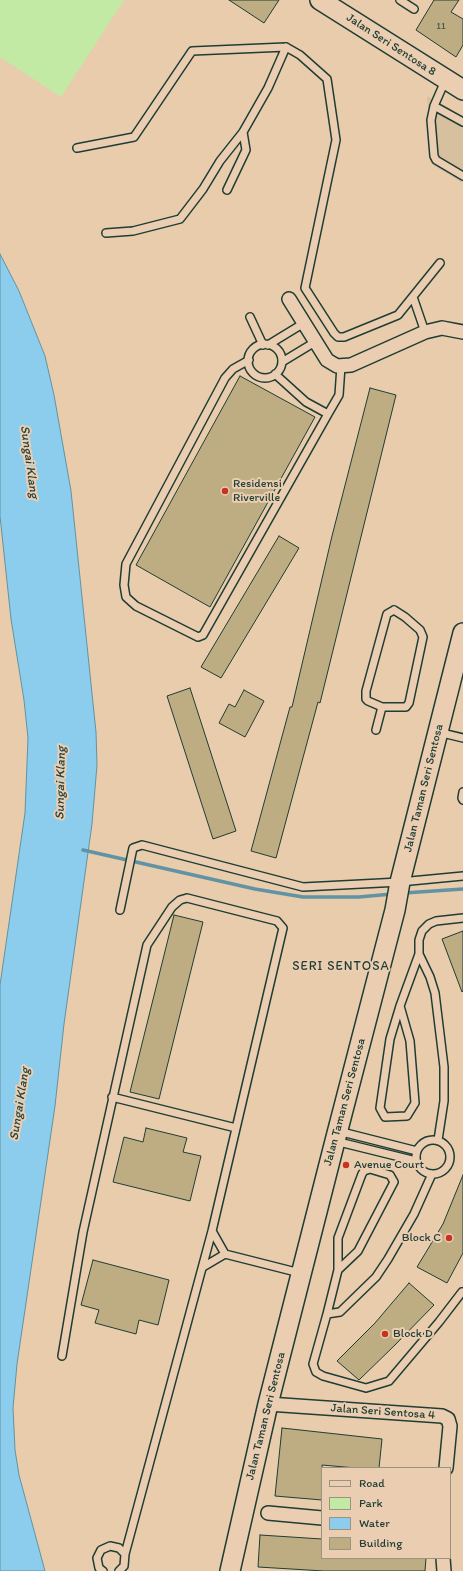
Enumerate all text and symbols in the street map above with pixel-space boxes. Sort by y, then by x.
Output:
street label: Jalan Seri Sentosa 8 [343,11,439,79]
house number: 11 [436,20,446,32]
water label: Sungai Klang [16,425,42,499]
place label: Residensi Riverville [233,477,282,505]
marker: Residensi Riverville [220,486,230,496]
street label: Jalan Taman Seri Sentosa [401,722,447,854]
water label: Sungai Klang [53,746,69,820]
district label: SERI SENTOSA [293,959,389,975]
street label: Jalan Taman Seri Sentosa [321,1037,369,1167]
water label: Sungai Klang [7,1067,33,1141]
place label: Avenue Court [354,1158,424,1172]
marker: Avenue Court [341,1160,351,1170]
place label: Block C [402,1231,441,1245]
marker: Block C [444,1233,454,1243]
place label: Block D [393,1327,433,1341]
marker: Block D [380,1329,390,1339]
street label: Jalan Taman Seri Sentosa [243,1350,289,1482]
street label: Jalan Seri Sentosa 4 [330,1401,436,1423]
legend [321,1467,451,1559]
text: Road [359,1476,385,1490]
text: Park [359,1496,383,1510]
text: Water [359,1516,390,1530]
text: Building [359,1536,402,1550]

